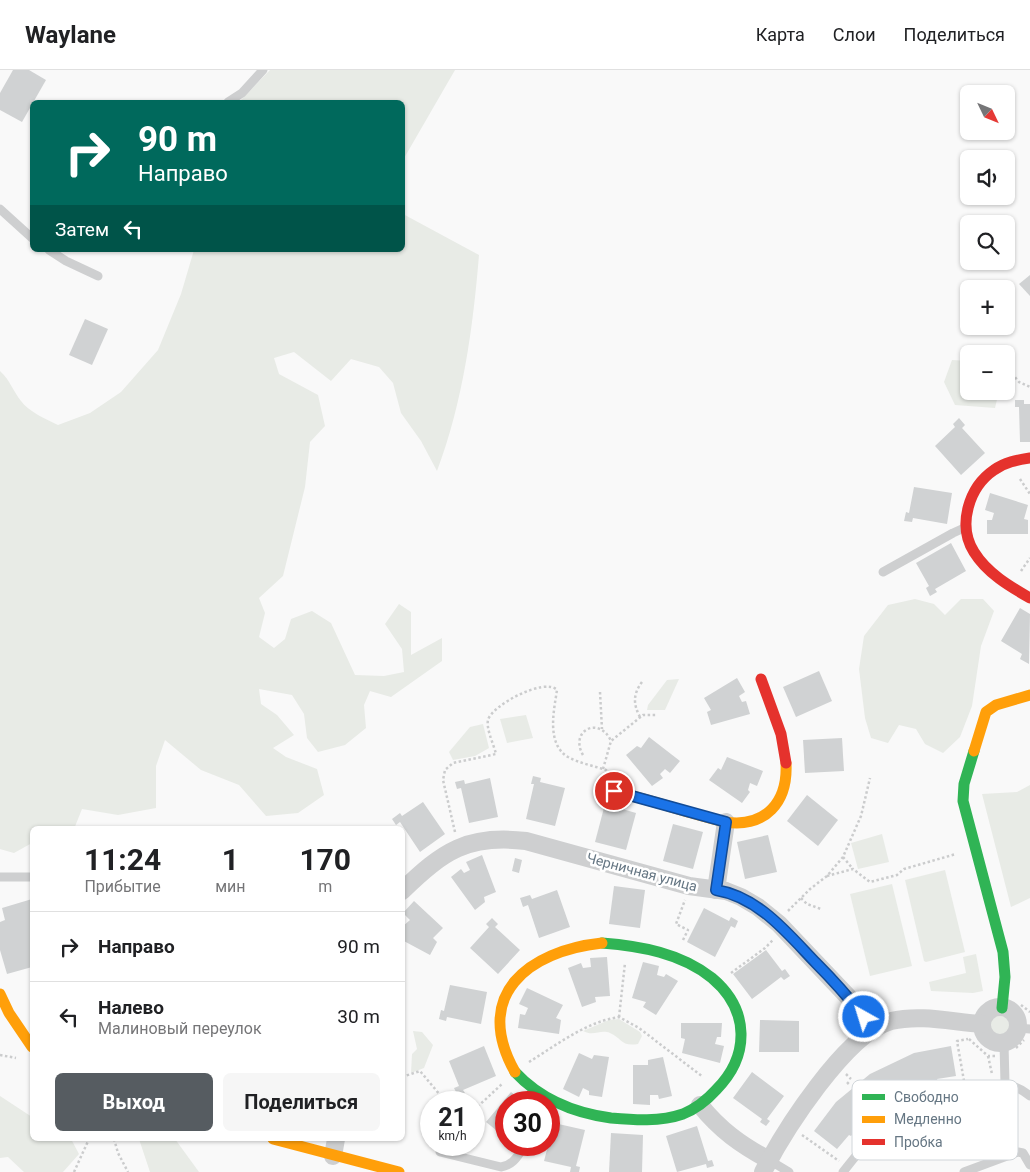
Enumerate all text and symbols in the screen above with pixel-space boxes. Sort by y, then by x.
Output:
text: Waylane [25,21,116,49]
text: Карта [756,24,805,45]
text: Слои [833,24,876,45]
text: Поделиться [904,24,1005,45]
north arrow [960,85,1015,140]
map controls [960,85,1015,400]
text: 90 m [138,119,217,160]
icon: right [55,120,120,185]
button: sound [960,150,1015,205]
text: Направо [138,161,228,186]
icon: left [119,215,147,243]
button: search [960,215,1015,270]
text: Затем [55,218,109,241]
button: + [960,280,1015,335]
button: − [960,345,1015,400]
pin [593,770,635,812]
icon: arrive [600,777,628,805]
text: 11:24 [84,842,161,877]
text: 1 [222,842,239,877]
text: 170 [299,842,351,877]
street label: Черничная улица [585,850,699,894]
text: Прибытие [84,877,161,896]
text: мин [215,877,245,896]
text: m [318,877,332,896]
icon: right [55,933,83,961]
text: Направо [98,935,175,958]
text: 90 m [337,935,380,958]
position arrow [837,990,889,1042]
text: Налево [98,996,164,1019]
icon: left [55,1003,83,1031]
text: 30 m [337,1005,380,1028]
text: Малиновый переулок [98,1019,262,1038]
button: Выход [55,1073,213,1131]
button: Поделиться [223,1073,380,1131]
legend [852,1080,1018,1160]
text: Свободно [894,1089,959,1105]
speed limit sign: 30 [495,1091,560,1156]
text: 21 [438,1103,467,1132]
text: Медленно [894,1111,962,1127]
text: km/h [438,1129,467,1143]
text: Пробка [894,1134,943,1150]

